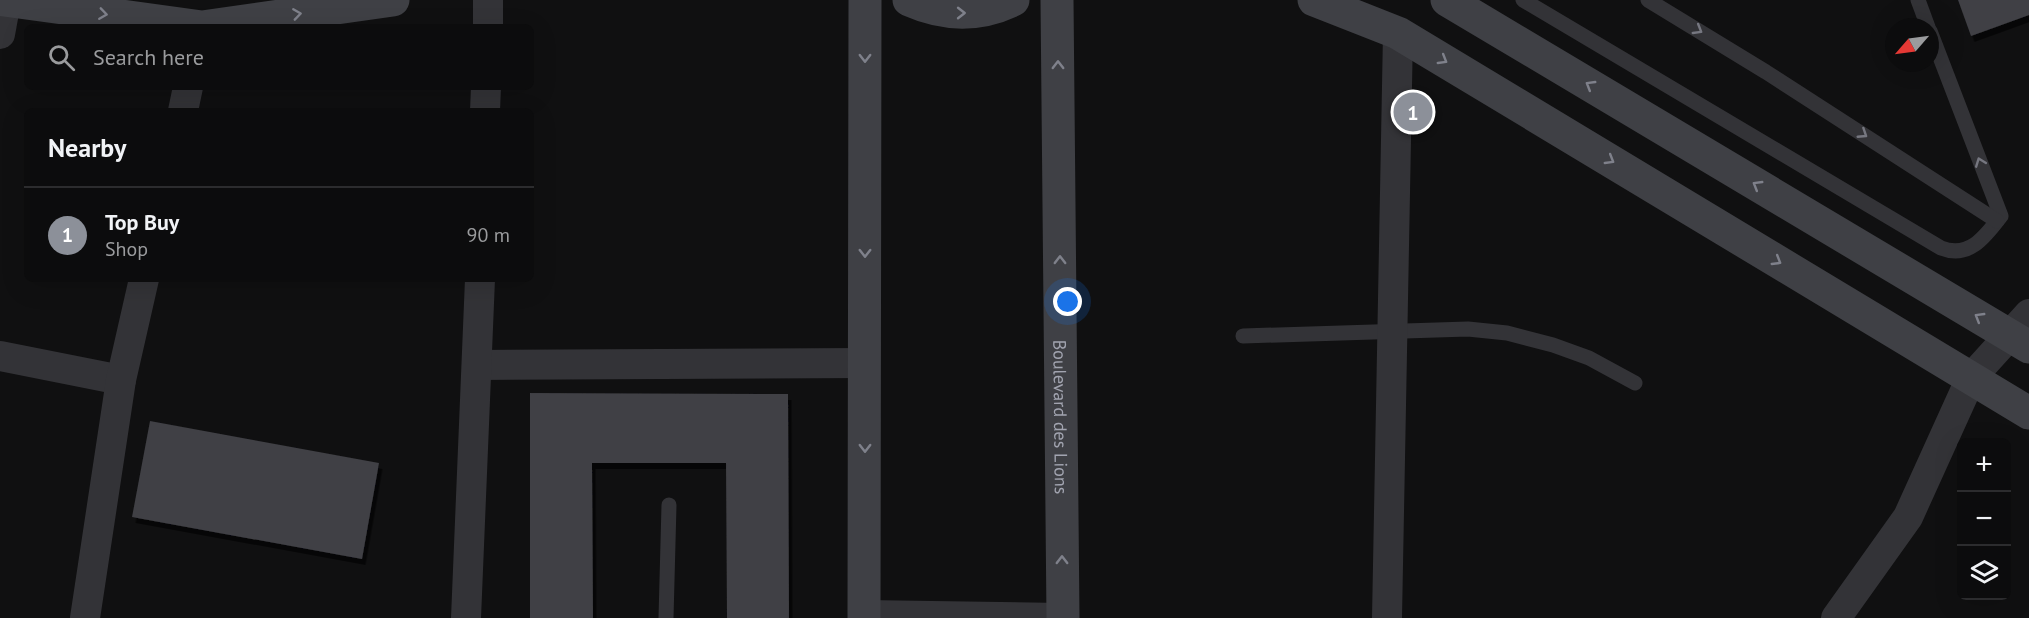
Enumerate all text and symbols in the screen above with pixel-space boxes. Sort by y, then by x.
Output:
one-way arrow [99,7,108,19]
one-way arrow [957,7,966,19]
one-way arrow [292,8,301,20]
north arrow [1885,18,1939,72]
one-way arrow [1692,23,1702,35]
search box [24,24,534,90]
icon: search [45,41,78,74]
text: Search here [93,43,204,71]
one-way arrow [1437,52,1447,64]
one-way arrow [859,54,871,63]
one-way arrow [1052,60,1064,69]
one-way arrow [1586,80,1596,92]
pin: 1 [1394,90,1432,134]
one-way arrow [1857,127,1867,139]
text: Nearby [48,131,126,164]
one-way arrow [1604,153,1614,165]
one-way arrow [1975,157,1987,168]
one-way arrow [1753,180,1763,192]
text: Top Buy [105,208,179,236]
text: 1 [62,222,73,248]
text: 90 m [467,222,510,248]
text: Shop [105,236,148,262]
one-way arrow [859,249,871,258]
one-way arrow [1771,254,1781,266]
one-way arrow [1054,255,1066,264]
your location [1053,287,1082,316]
one-way arrow [1975,312,1985,324]
street label: Boulevard des Lions [1049,340,1073,494]
map controls [1957,438,2011,600]
button: + [1957,438,2011,492]
one-way arrow [859,444,871,453]
button: − [1957,492,2011,546]
button: layers [1957,546,2011,600]
one-way arrow [1056,555,1068,564]

